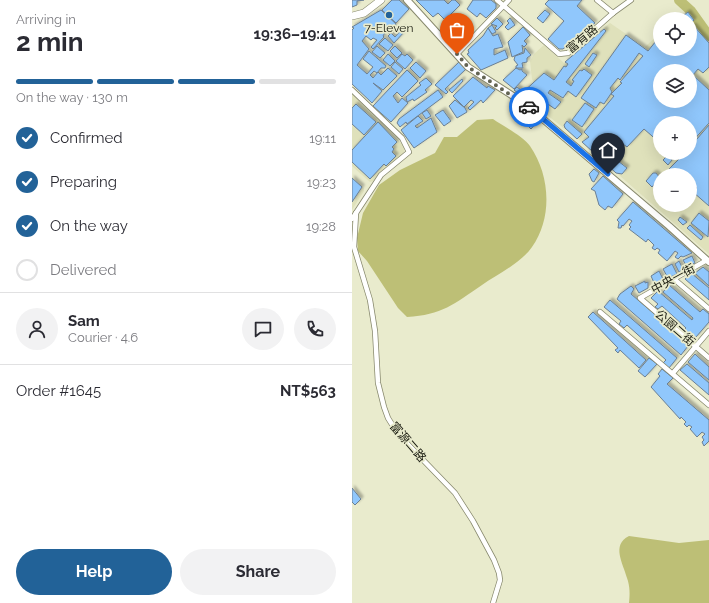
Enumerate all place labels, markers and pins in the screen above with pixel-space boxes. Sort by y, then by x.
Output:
marker: 7-Eleven [384,10,394,20]
pin [440,13,474,54]
place label: 7-Eleven [365,21,413,35]
pin [591,133,625,174]

